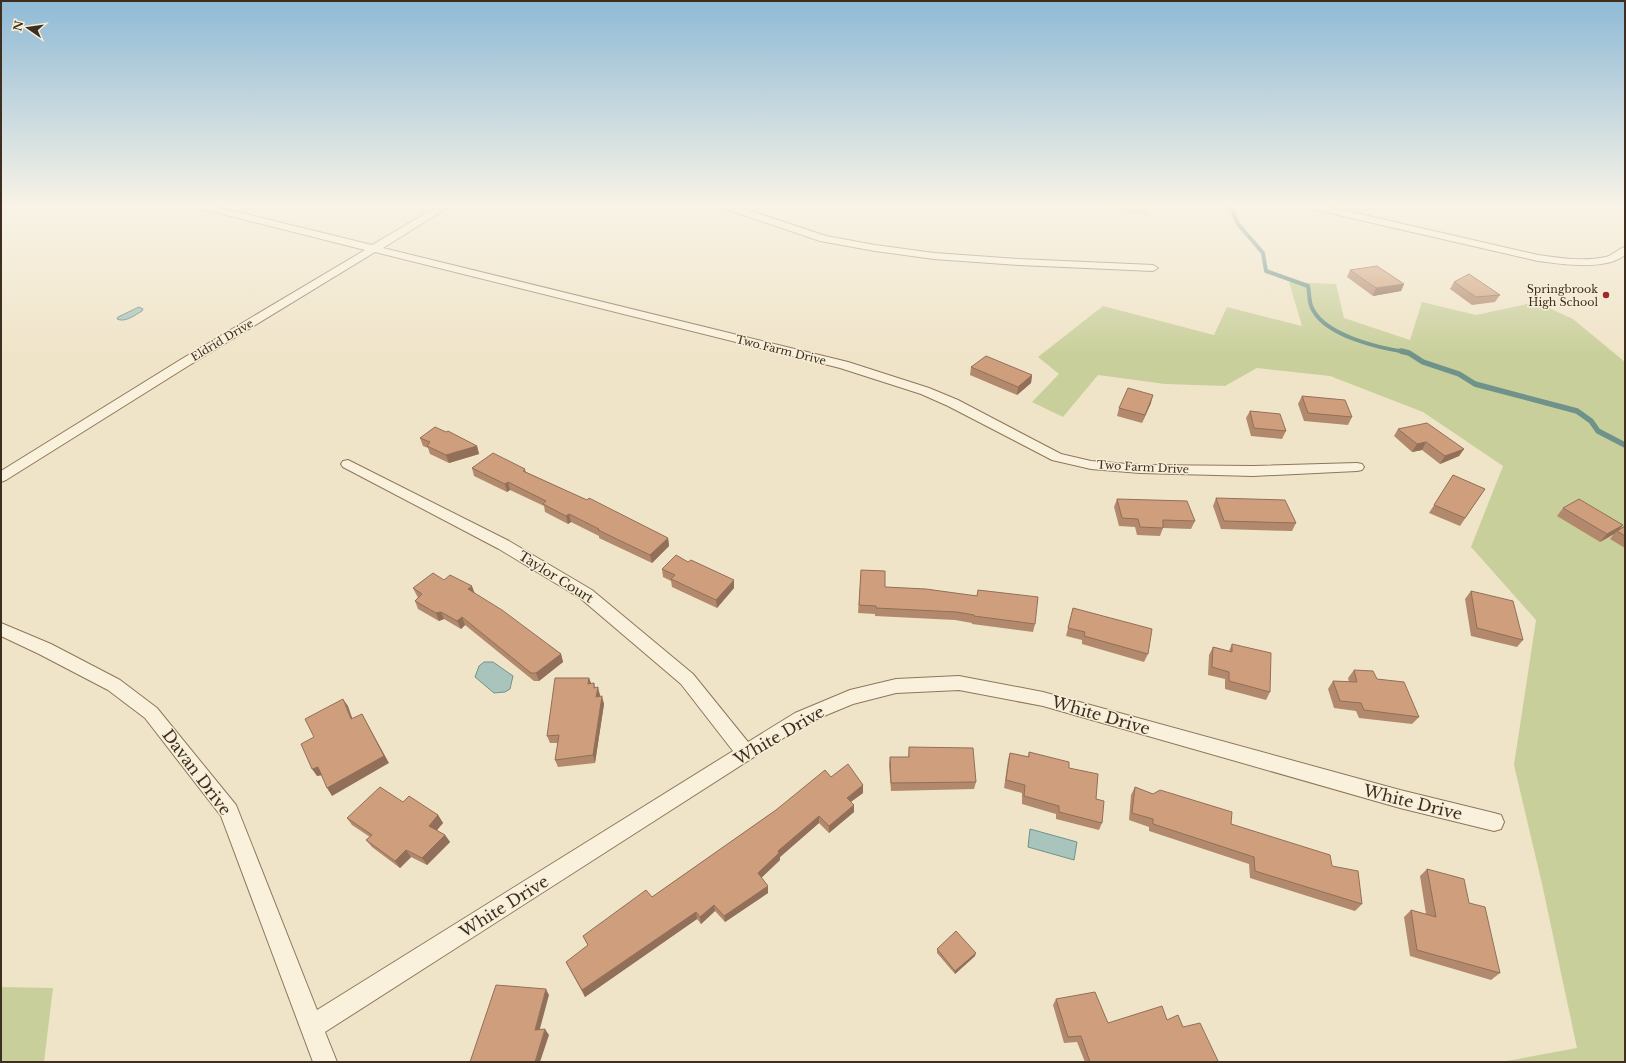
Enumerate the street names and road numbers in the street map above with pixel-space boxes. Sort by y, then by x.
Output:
street label: Eldrid Drive [188,316,256,364]
street label: Two Farm Drive [735,332,827,368]
street label: Two Farm Drive [1097,458,1189,476]
street label: Taylor Court [515,547,597,607]
street label: White Drive [1049,691,1152,739]
street label: White Drive [729,701,828,769]
street label: Davan Drive [158,725,236,819]
street label: White Drive [1361,780,1464,824]
street label: White Drive [455,871,552,942]

